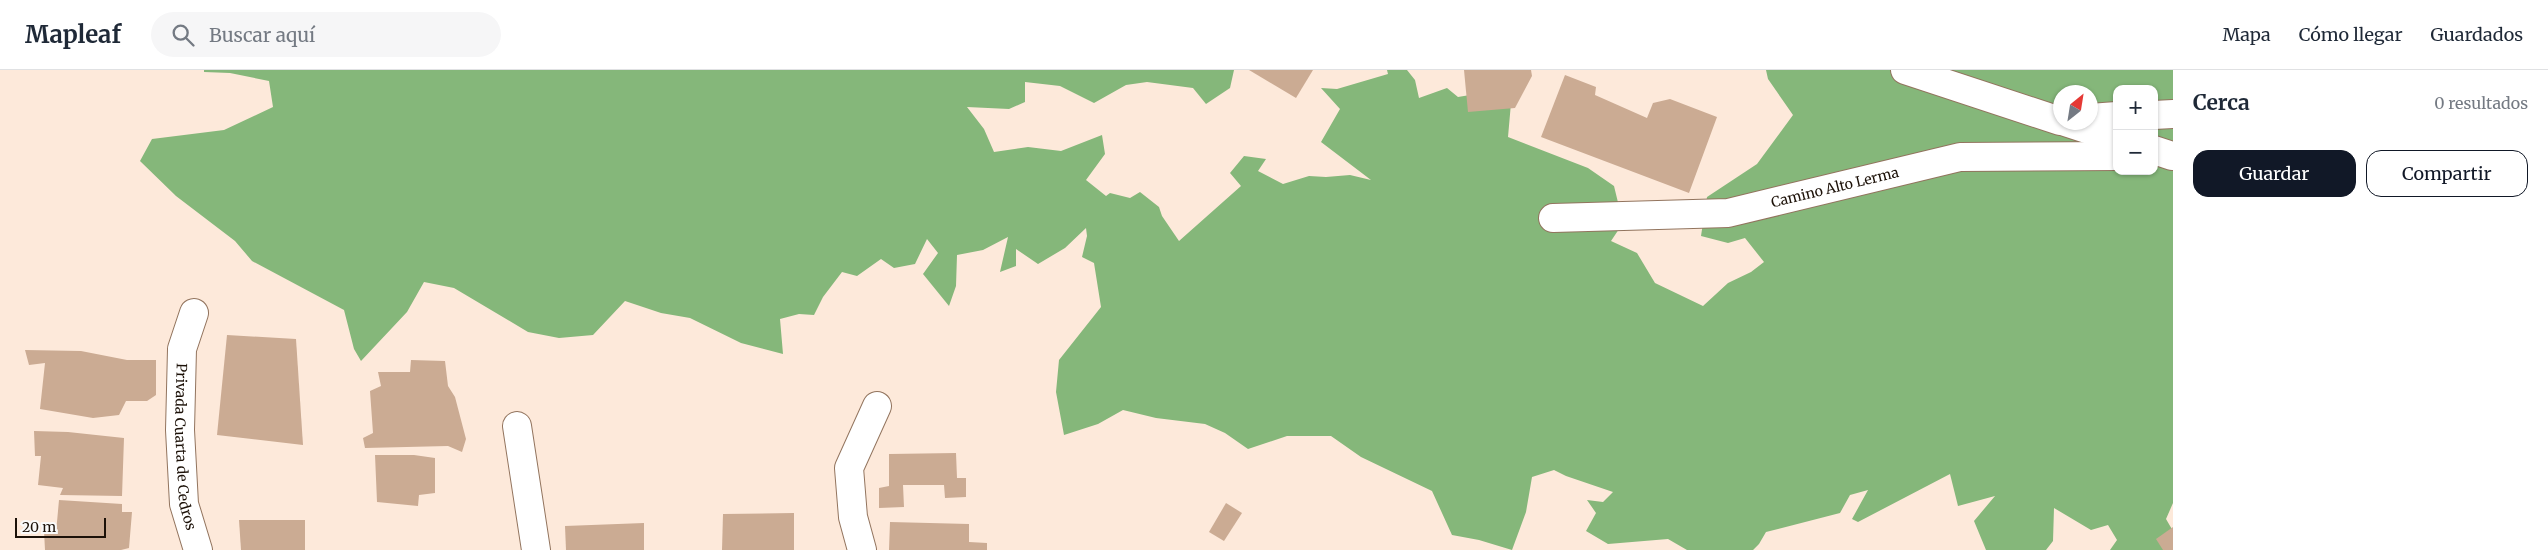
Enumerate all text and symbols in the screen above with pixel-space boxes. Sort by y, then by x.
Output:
search box [151,12,501,57]
text: Mapleaf [25,19,121,50]
icon: search [169,21,197,49]
text: Buscar aquí [209,23,315,47]
text: Mapa [2222,23,2271,46]
text: Cómo llegar [2299,23,2402,46]
text: Guardados [2430,23,2523,46]
north arrow [2053,85,2098,130]
map controls [2113,85,2158,175]
button: + [2113,85,2158,130]
text: Cerca [2193,89,2250,116]
text: 0 resultados [2434,93,2528,113]
button: − [2113,130,2158,175]
button: Guardar [2193,150,2356,197]
button: Compartir [2366,150,2528,197]
street label: Camino Alto Lerma [1769,163,1901,211]
street label: Privada Cuarta de Cedros [171,363,200,532]
scale bar [15,515,106,538]
text: 20 m [22,518,56,536]

